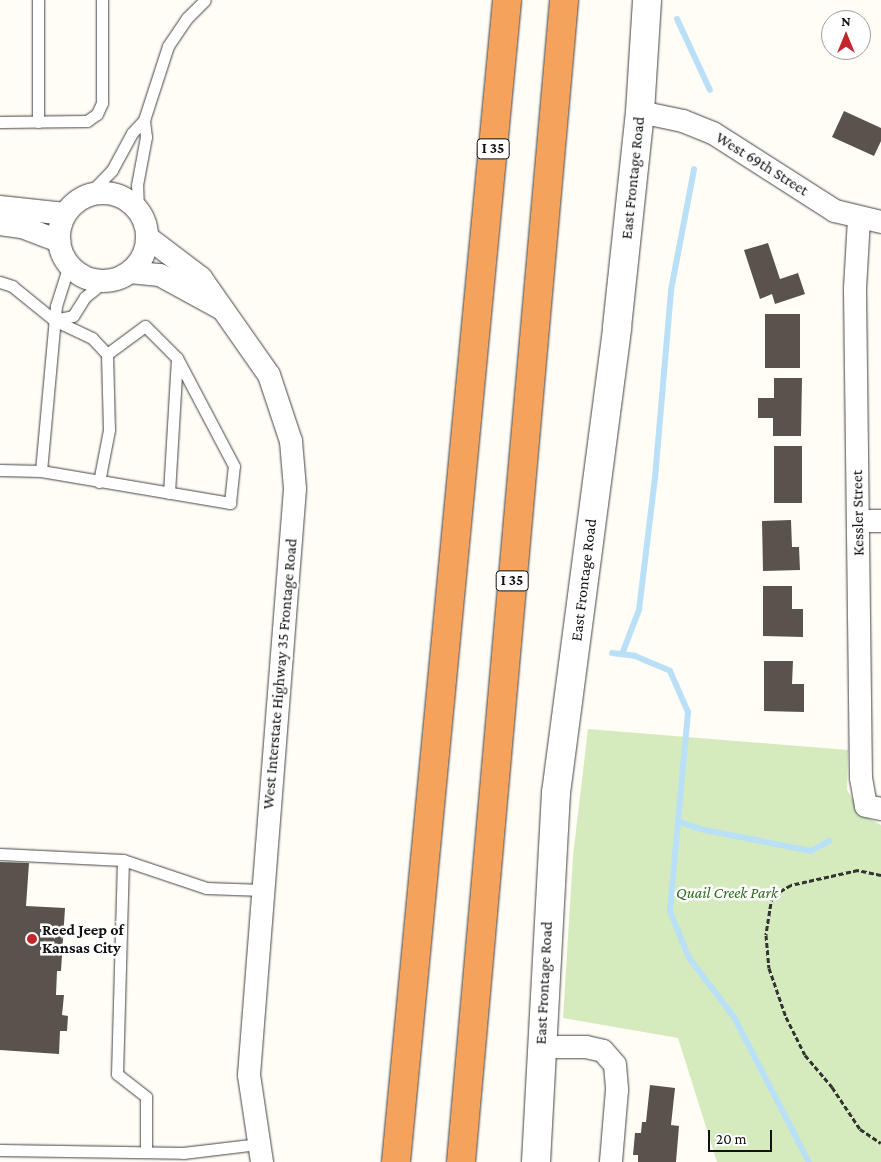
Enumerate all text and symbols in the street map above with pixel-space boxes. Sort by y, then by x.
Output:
north arrow [821,10,871,60]
text: N [841,13,851,29]
street label: East Frontage Road [617,116,649,240]
street label: West 69th Street [712,128,812,200]
road number: I 35 [476,136,510,162]
street label: Kessler Street [848,470,868,556]
street label: East Frontage Road [567,518,601,642]
street label: West Interstate Highway 35 Frontage Road [259,538,301,810]
road number: I 35 [494,568,530,594]
park label: Quail Creek Park [676,883,778,903]
place label: Reed Jeep of Kansas City [42,920,124,958]
street label: East Frontage Road [531,921,557,1045]
marker: Reed Jeep of Kansas City [26,933,38,945]
scale bar [711,1120,775,1152]
text: 20 m [716,1131,747,1147]

